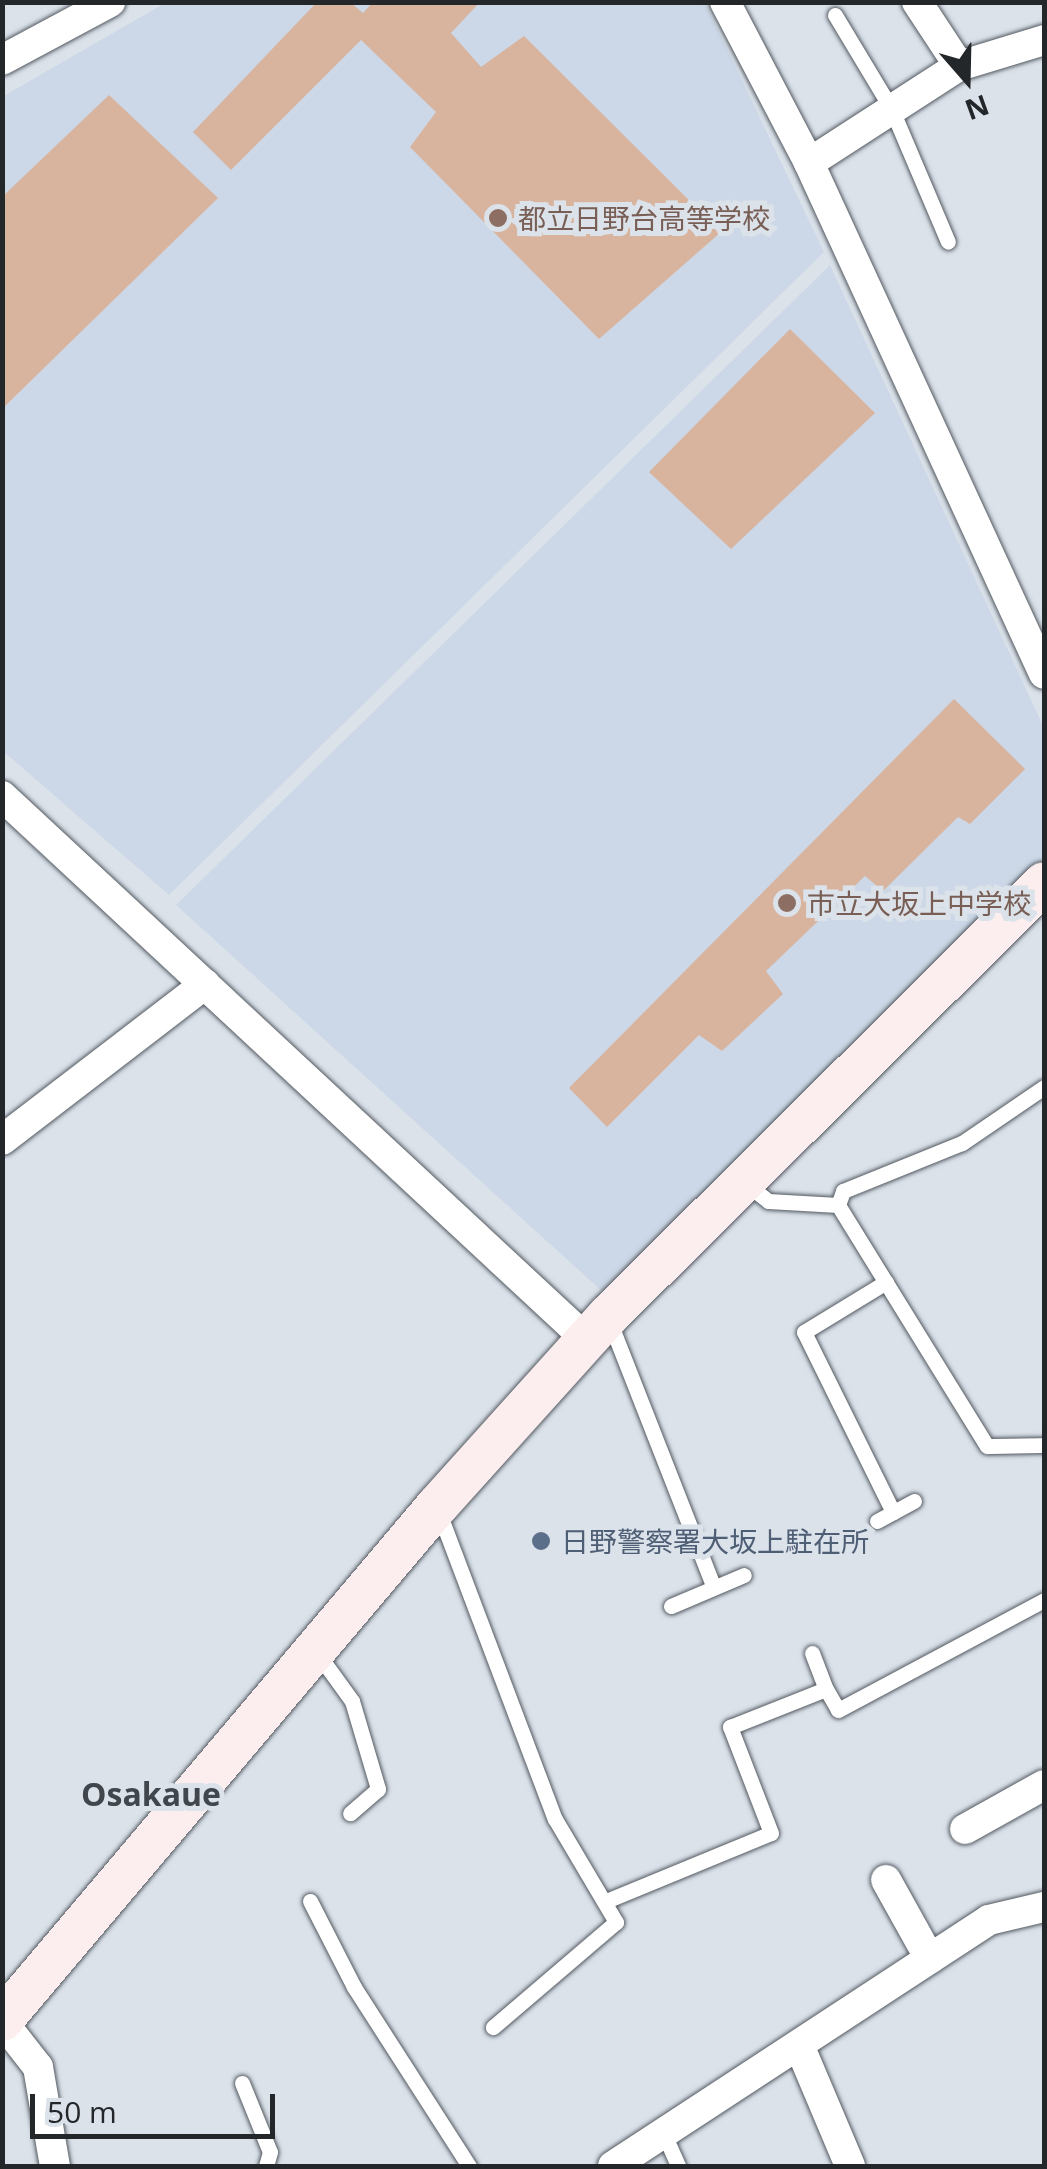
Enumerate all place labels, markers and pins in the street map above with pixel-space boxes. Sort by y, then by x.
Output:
place label: 都立日野台高等学校 [518,201,770,235]
marker: 都立日野台高等学校 [487,207,509,229]
place label: 市立大坂上中学校 [807,886,1031,920]
marker: 市立大坂上中学校 [776,892,798,914]
place label: 日野警察署大坂上駐在所 [561,1524,869,1558]
marker: 日野警察署大坂上駐在所 [530,1530,552,1552]

